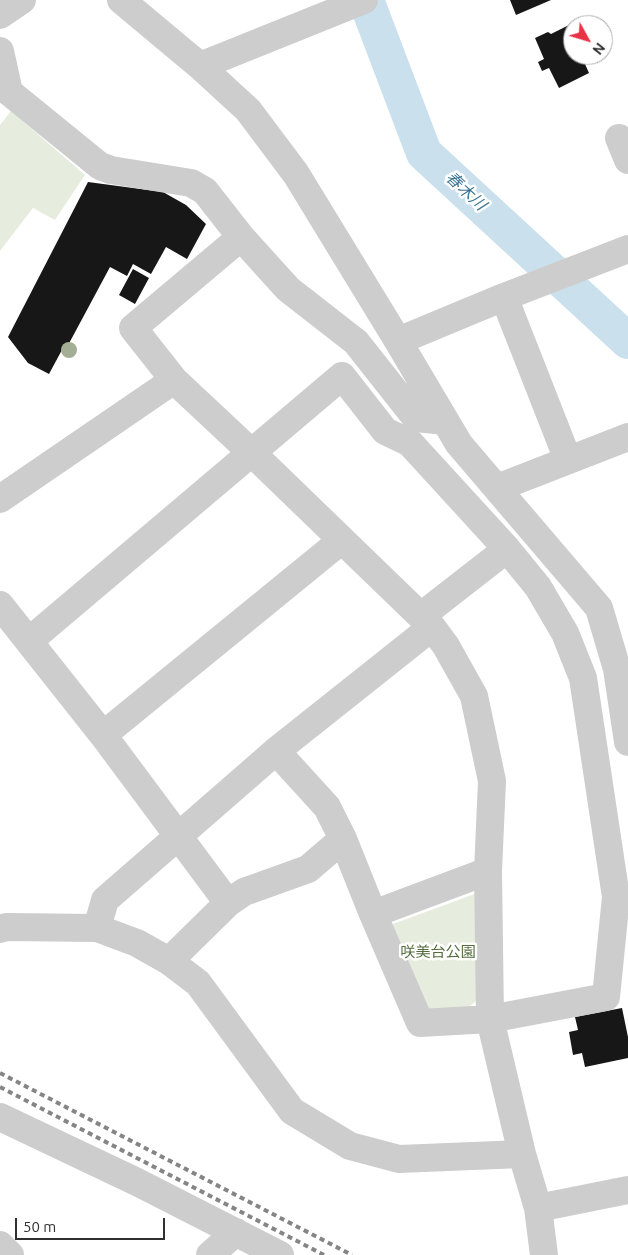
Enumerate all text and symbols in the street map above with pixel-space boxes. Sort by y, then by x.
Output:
north arrow [563,15,613,65]
text: N [589,40,608,58]
water label: 春木川 [442,168,490,214]
park label: 咲美台公園 [401,943,475,961]
scale bar [18,1208,168,1240]
text: 50 m [23,1218,56,1235]

